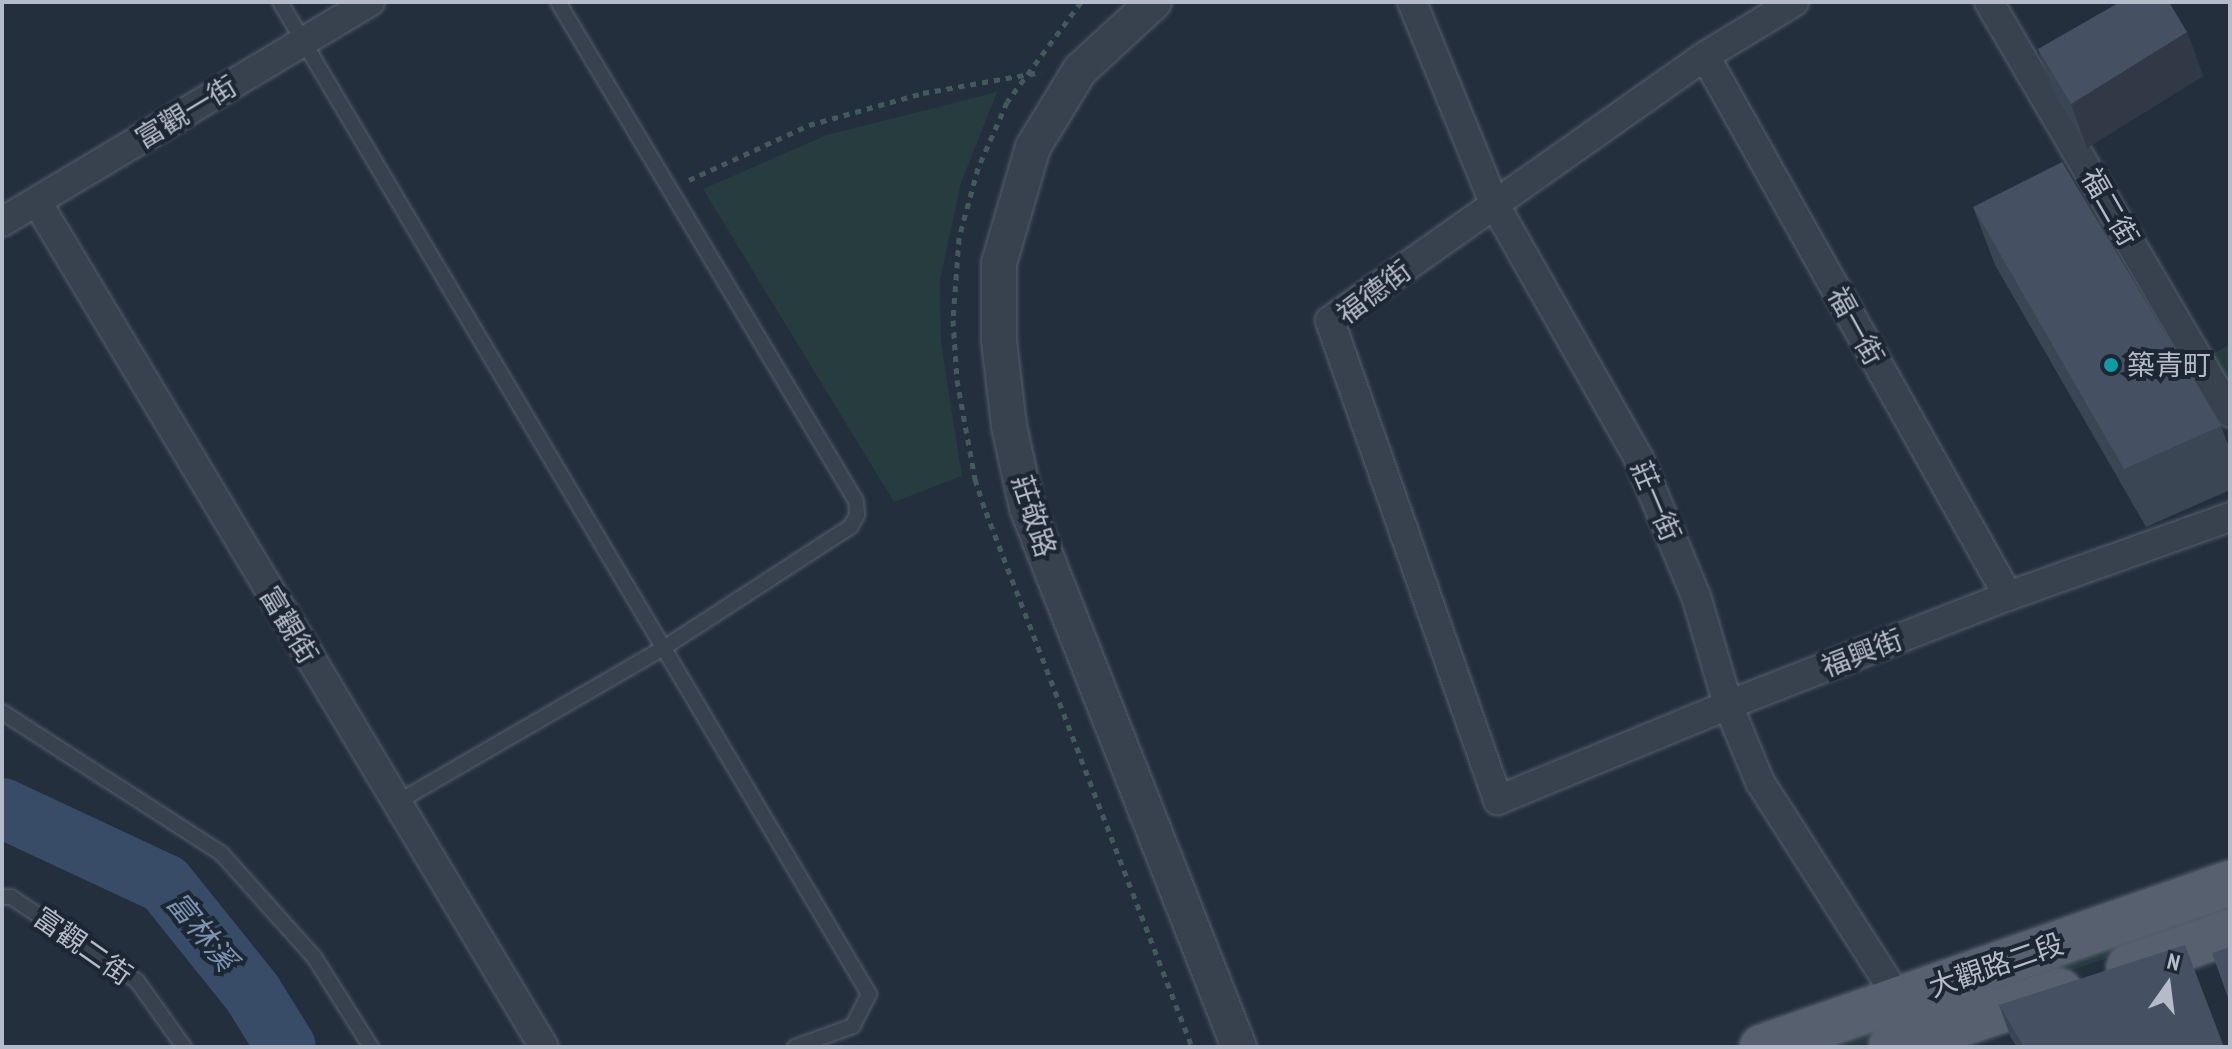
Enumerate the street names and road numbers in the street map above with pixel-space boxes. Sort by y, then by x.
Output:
street label: 富觀一街 [129,69,243,155]
street label: 福二街 [2074,162,2146,252]
street label: 福德街 [1330,253,1418,331]
street label: 福一街 [1821,281,1891,371]
street label: 莊一街 [1624,456,1688,546]
street label: 莊敬路 [1005,471,1063,561]
street label: 富觀街 [253,580,325,670]
street label: 福興街 [1817,622,1907,684]
street label: 富觀二街 [27,900,139,992]
street label: 大觀路二段 [1924,926,2068,1004]

